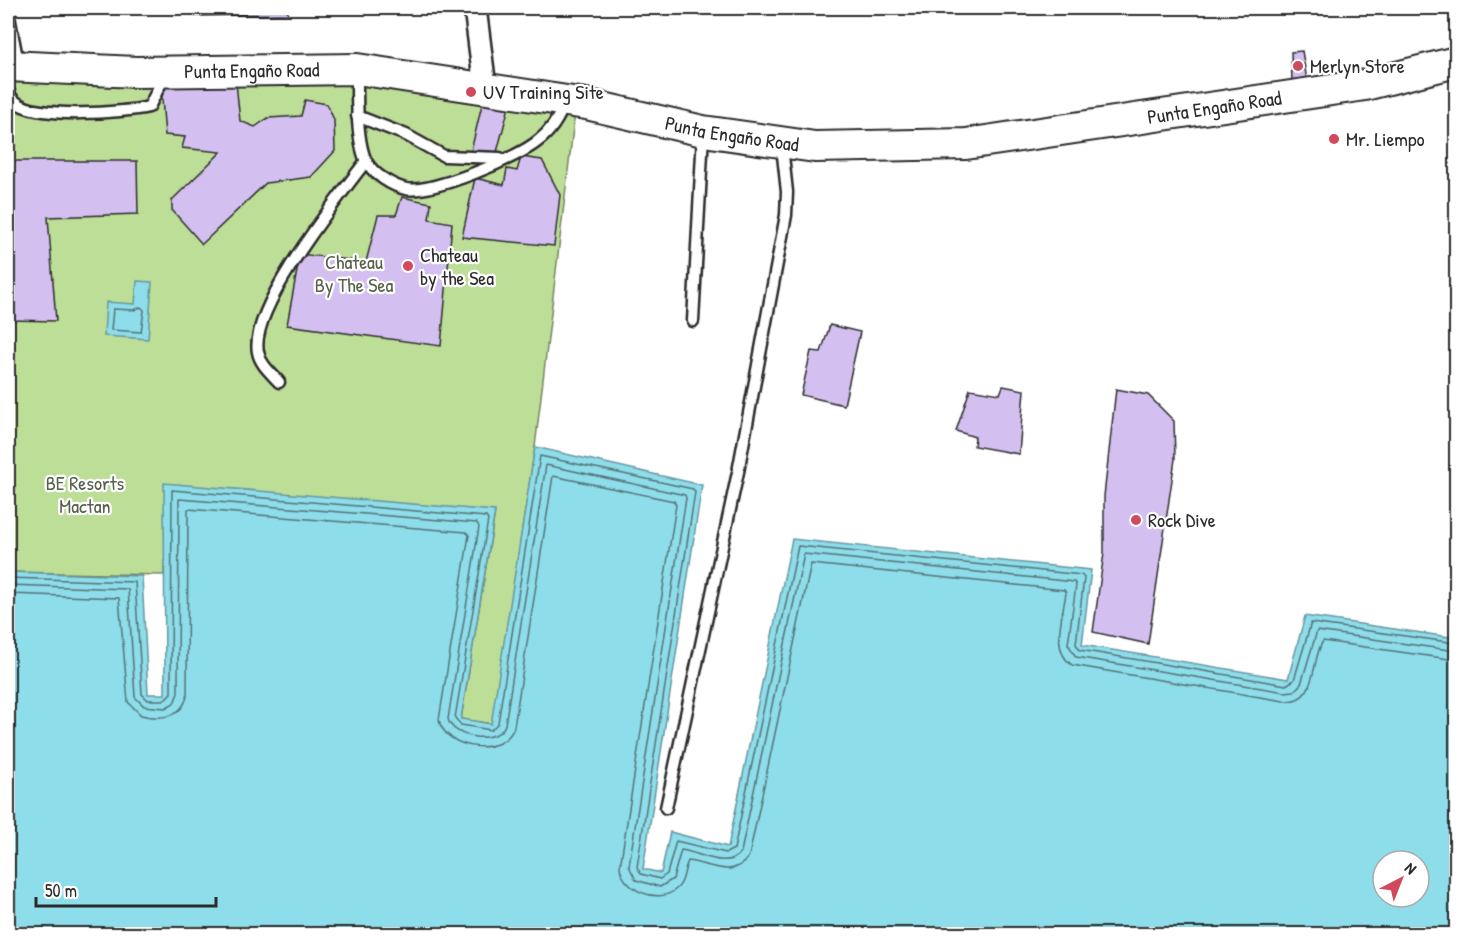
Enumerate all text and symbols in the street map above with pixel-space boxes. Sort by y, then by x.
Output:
place label: Merlyn Store [1310,52,1405,79]
street label: Punta Engaño Road [184,56,320,84]
marker: Merlyn Store [1291,59,1305,73]
place label: UV Training Site [483,78,604,105]
street label: Punta Engaño Road [1145,84,1283,130]
marker: UV Training Site [464,85,478,99]
street label: Punta Engaño Road [663,109,801,158]
place label: Mr. Liempo [1346,125,1425,152]
marker: Mr. Liempo [1327,132,1341,146]
place label: Chateau by the Sea [420,241,494,291]
park label: Chateau By The Sea [315,248,393,298]
marker: Chateau by the Sea [401,259,415,273]
park label: BE Resorts Mactan [46,469,125,519]
place label: Rock Dive [1148,506,1216,533]
marker: Rock Dive [1129,513,1143,527]
north arrow [1371,849,1431,909]
text: N [1401,857,1422,879]
scale bar [36,870,216,908]
text: 50 m [45,878,77,903]

